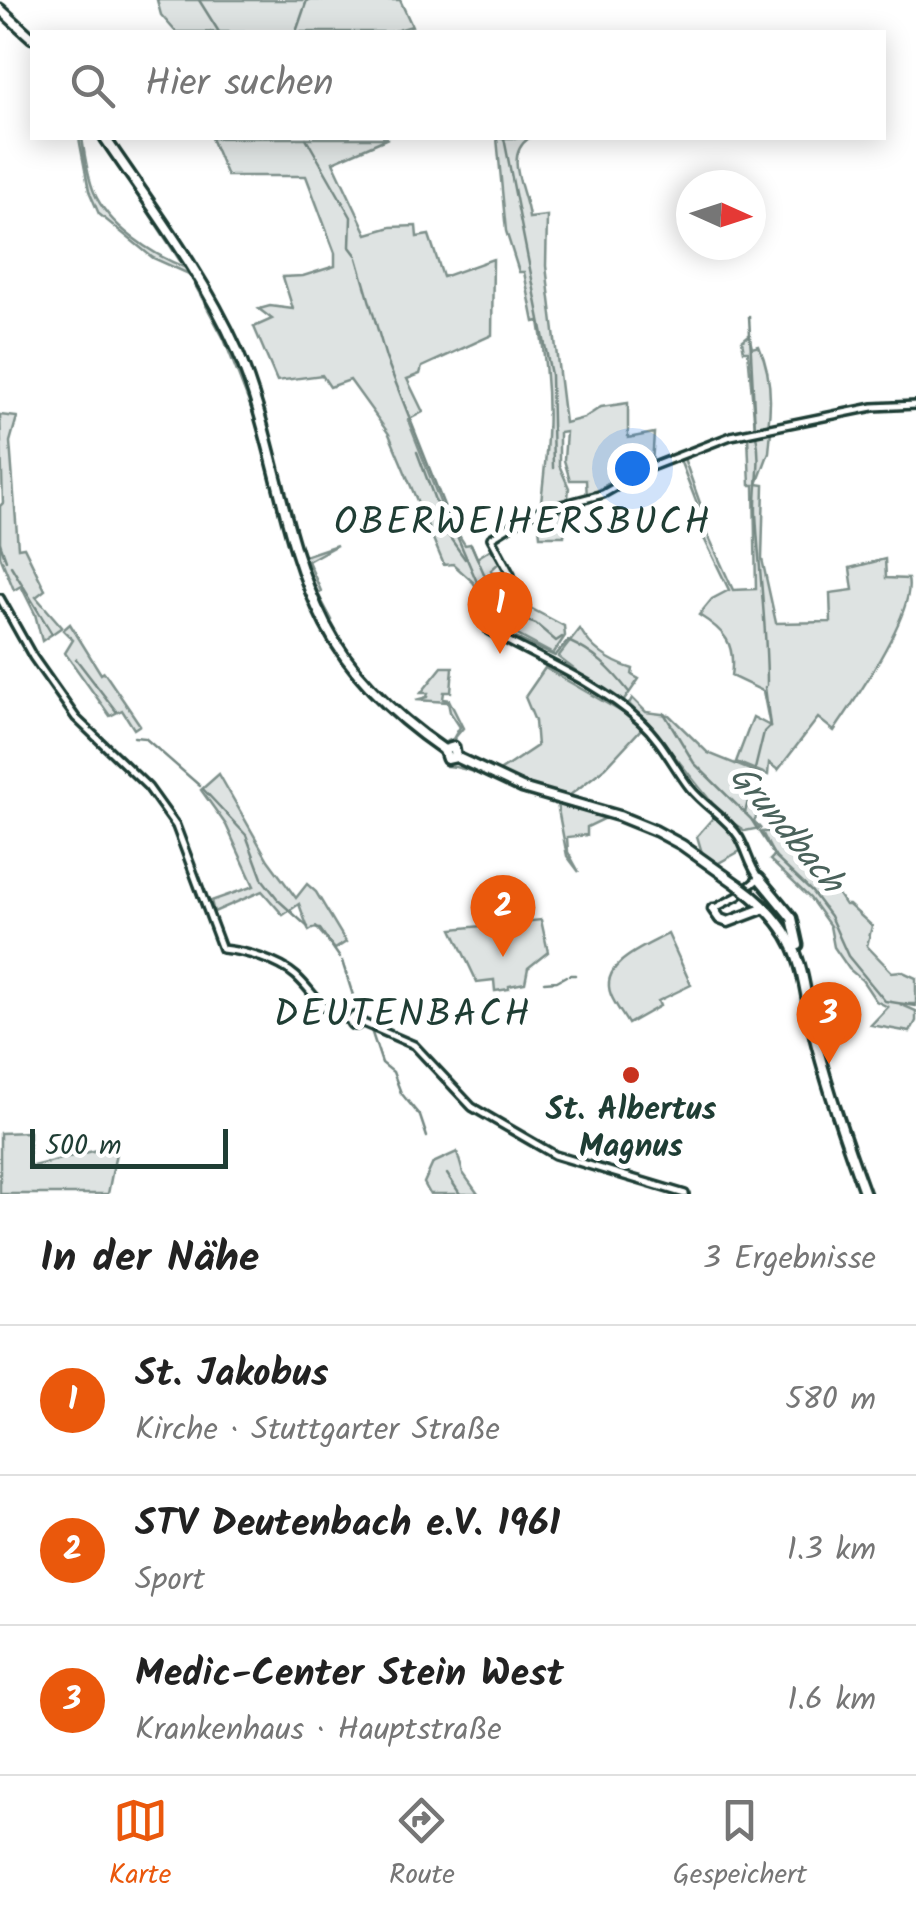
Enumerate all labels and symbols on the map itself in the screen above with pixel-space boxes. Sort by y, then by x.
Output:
north arrow [676,170,766,260]
your location [607,443,658,494]
district label: OBERWEIHERSBUCH [334,494,712,554]
pin: 1 [468,572,532,654]
water label: Grundbach [714,753,858,910]
pin: 2 [470,874,536,957]
pin: 3 [796,982,862,1064]
district label: DEUTENBACH [274,986,532,1046]
marker: St. Albertus Magnus [620,1064,642,1086]
place label: St. Albertus Magnus [546,1085,717,1173]
scale bar [30,1124,228,1168]

